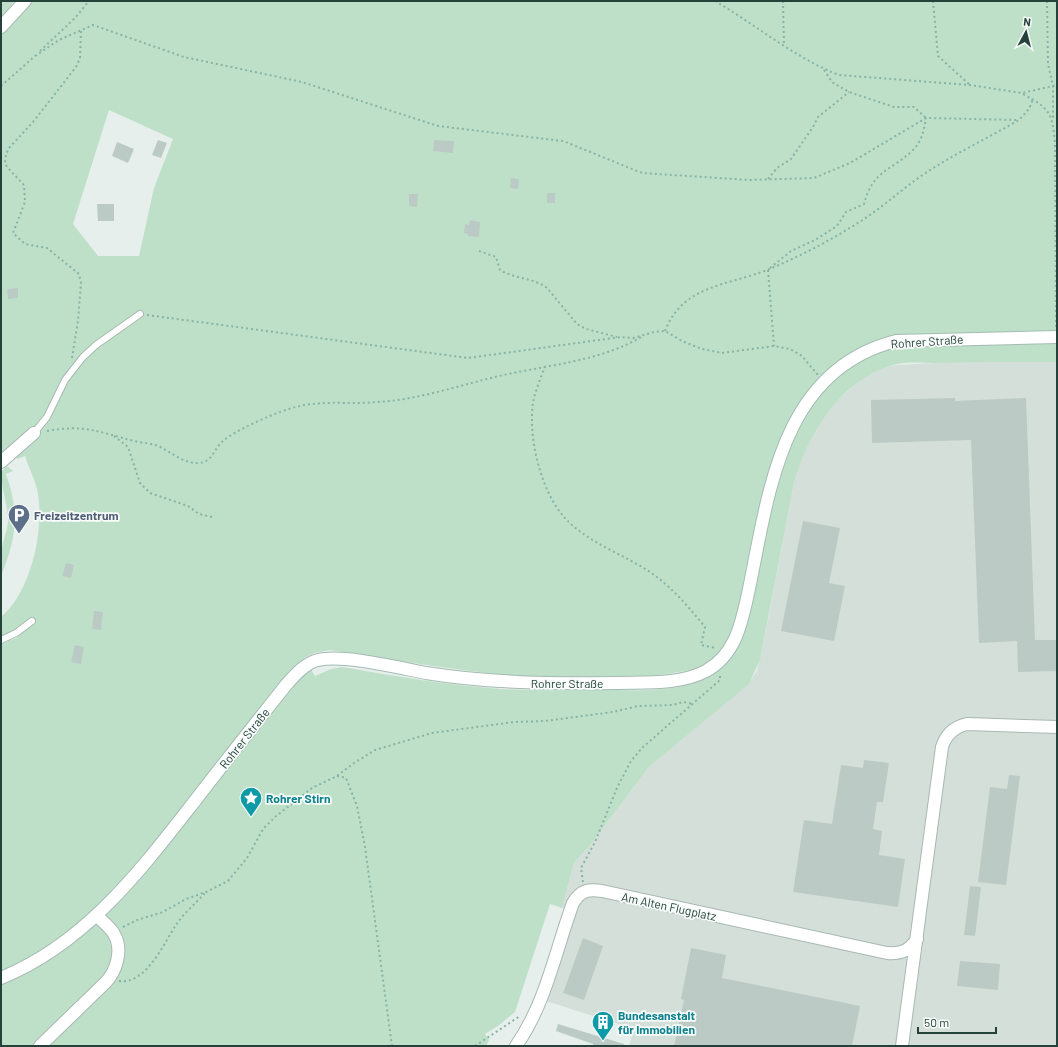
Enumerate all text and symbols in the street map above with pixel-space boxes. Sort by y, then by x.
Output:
north arrow [1006,12,1046,52]
text: N [1023,15,1032,28]
street label: Rohrer Straße [890,331,964,351]
parking icon: Freizeitzentrum [6,502,32,535]
place label: Freizeitzentrum [34,508,118,522]
street label: Rohrer Straße [531,676,603,690]
street label: Rohrer Straße [216,705,272,771]
place icon: Rohrer Stirn [238,785,264,818]
place label: Rohrer Stirn [266,791,330,805]
street label: Am Alten Flugplatz [620,889,718,923]
place label: Bundesanstalt für Immobilien [618,1008,695,1036]
building icon: Bundesanstalt für Immobilien [590,1009,616,1042]
scale bar [918,1009,996,1035]
text: 50 m [924,1015,949,1029]

